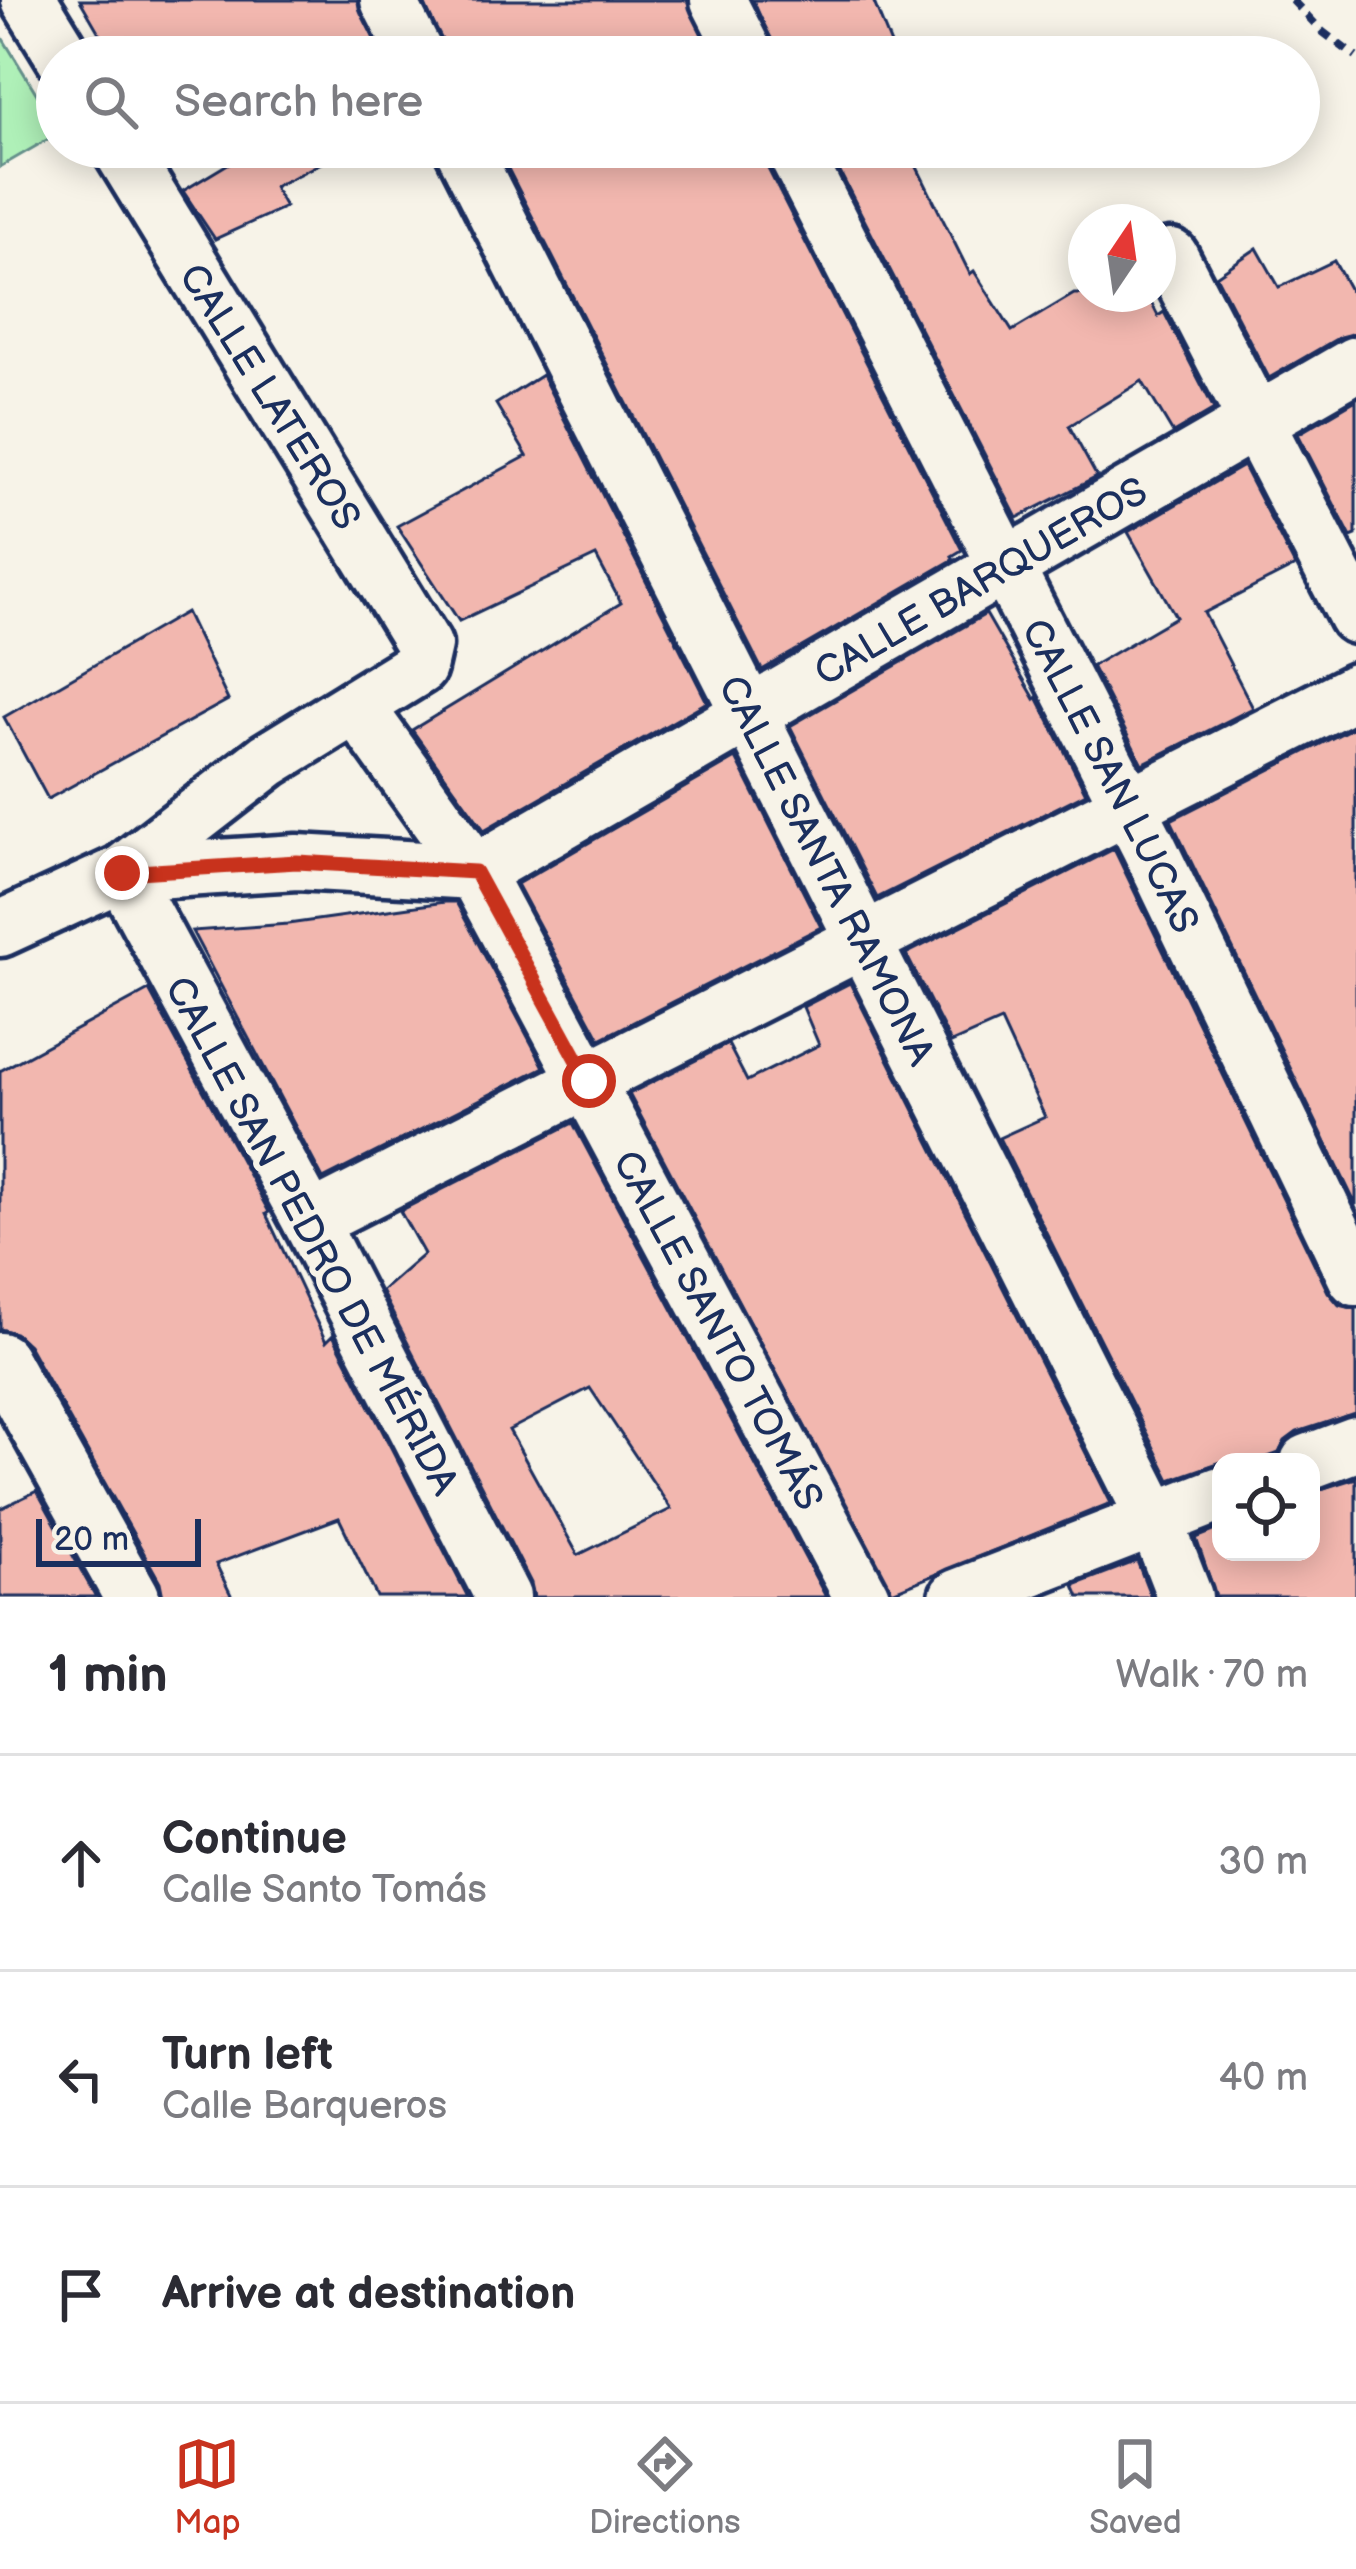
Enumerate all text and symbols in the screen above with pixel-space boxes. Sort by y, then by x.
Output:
search box [36,36,1320,168]
icon: search [78,69,144,135]
text: Search here [174,75,423,130]
north arrow [1068,204,1176,312]
street label: CALLE LATEROS [168,256,370,539]
street label: CALLE BARQUEROS [807,468,1156,697]
street label: CALLE SAN LUCAS [1011,612,1208,941]
street label: CALLE SANTA RAMONA [707,668,944,1074]
route end [95,846,149,900]
street label: CALLE SAN PEDRO DE MÉRIDA [154,969,469,1503]
route start [562,1054,616,1108]
street label: CALLE SANTO TOMÁS [602,1143,832,1519]
map controls [1212,1453,1320,1561]
button: locate [1212,1453,1320,1561]
scale bar [36,1513,201,1566]
text: 20 m [54,1520,129,1560]
text: 1 min [48,1645,168,1706]
text: Walk · 70 m [1115,1652,1308,1699]
text: Continue [162,1812,347,1867]
icon: ahead [48,1830,114,1896]
text: 30 m [1218,1839,1308,1886]
text: Calle Santo Tomás [162,1867,487,1914]
text: Turn left [162,2028,333,2083]
icon: left [48,2046,114,2112]
text: 40 m [1218,2055,1308,2102]
text: Calle Barqueros [162,2083,447,2130]
icon: arrive [48,2262,114,2328]
text: Arrive at destination [162,2267,575,2322]
tab: Map [174,2431,241,2543]
tab: Directions [589,2431,741,2543]
tab: Saved [1089,2431,1182,2543]

